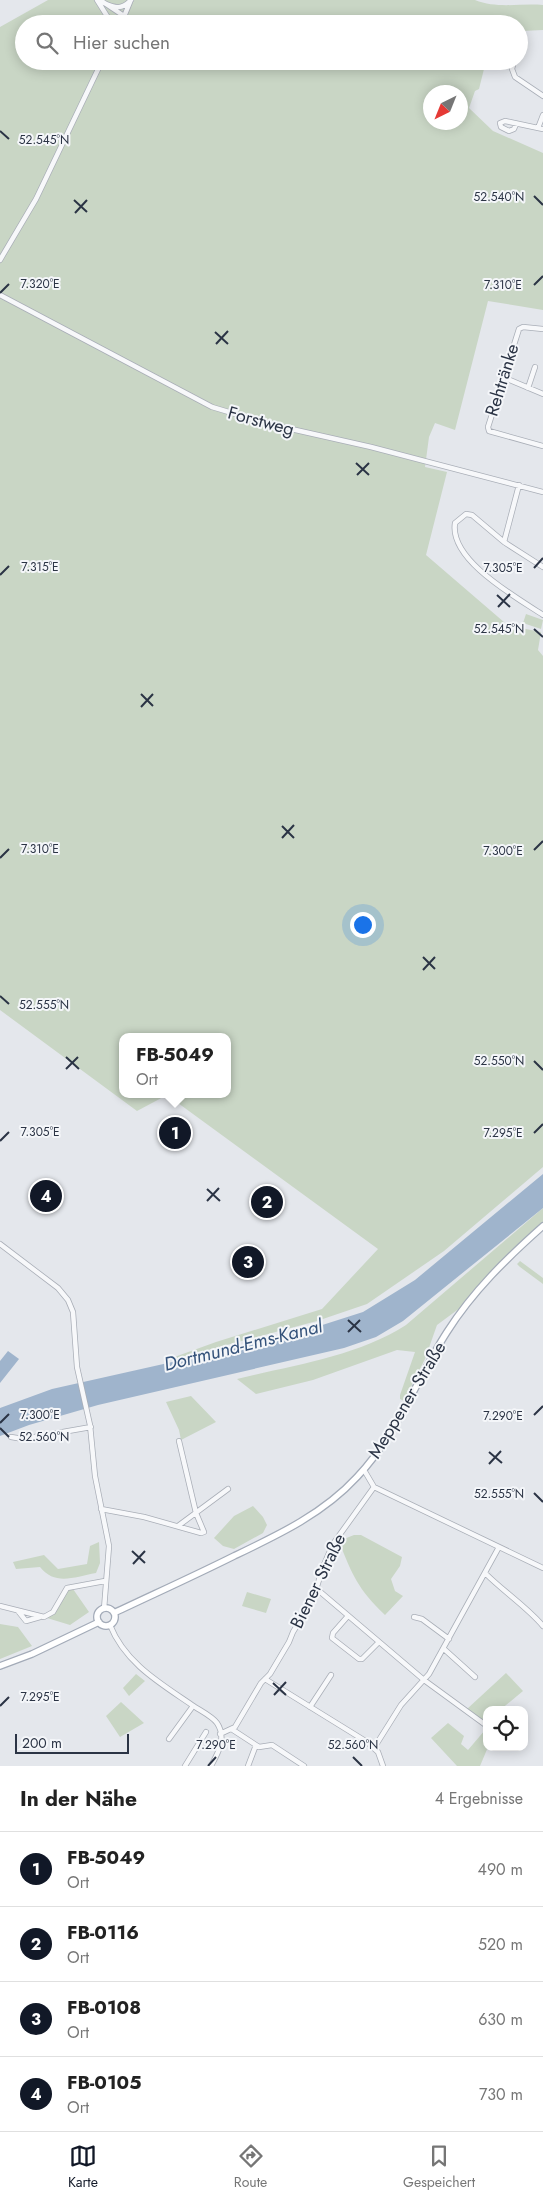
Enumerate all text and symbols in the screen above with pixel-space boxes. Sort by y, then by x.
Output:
search box [15,15,528,70]
icon: search [33,29,61,57]
text: Hier suchen [73,29,170,56]
north arrow [423,85,468,130]
text: 52.545°N [19,131,69,149]
text: 52.540°N [474,188,524,206]
text: 7.320°E [20,275,60,293]
text: 7.310°E [484,276,522,294]
street label: Rehtränke [479,341,525,419]
street label: Forstweg [225,400,297,442]
text: 7.315°E [21,558,59,576]
text: 7.305°E [483,559,523,577]
text: 52.545°N [474,620,524,638]
text: 7.310°E [21,840,59,858]
text: 7.300°E [483,842,523,860]
your location [350,912,376,938]
text: 52.555°N [19,996,69,1014]
popup [119,1033,231,1098]
text: FB-5049 [136,1041,214,1068]
text: 52.550°N [474,1052,524,1070]
text: Ort [136,1068,158,1091]
pin: 1 [159,1114,191,1152]
text: 7.305°E [20,1123,60,1141]
text: 7.295°E [483,1124,523,1142]
pin: 4 [30,1177,62,1215]
pin: 2 [251,1183,283,1221]
pin: 3 [232,1243,264,1281]
water label: Dortmund-Ems-Kanal [161,1312,326,1378]
street label: Meppener Straße [362,1337,452,1463]
text: 7.300°E [20,1406,60,1424]
text: 7.290°E [483,1407,523,1425]
text: 52.560°N [19,1428,69,1446]
text: 52.555°N [474,1485,524,1503]
street label: Biener Straße [284,1529,352,1633]
text: 7.295°E [20,1688,60,1706]
map controls [483,1706,528,1751]
button: locate [483,1706,528,1751]
scale bar [15,1731,129,1754]
text: 200 m [22,1733,62,1753]
text: 7.290°E [196,1736,236,1754]
text: 52.560°N [328,1736,378,1754]
text: In der Nähe [20,1784,137,1814]
text: 4 Ergebnisse [435,1787,523,1810]
text: FB-5049 [67,1844,145,1871]
text: 1 [32,1858,40,1881]
text: 490 m [478,1858,523,1881]
text: Ort [67,1871,89,1894]
text: FB-0116 [67,1919,139,1946]
text: 2 [31,1933,41,1956]
text: 520 m [478,1933,523,1956]
text: Ort [67,1946,89,1969]
text: FB-0108 [67,1994,141,2021]
text: 3 [31,2008,41,2031]
text: 630 m [478,2008,523,2031]
text: Ort [67,2021,89,2044]
text: FB-0105 [67,2069,141,2096]
text: 4 [30,2083,42,2106]
text: 730 m [479,2083,523,2106]
text: Ort [67,2096,89,2119]
tab: Karte [68,2142,98,2192]
tab: Route [234,2142,267,2192]
tab: Gespeichert [403,2142,475,2192]

